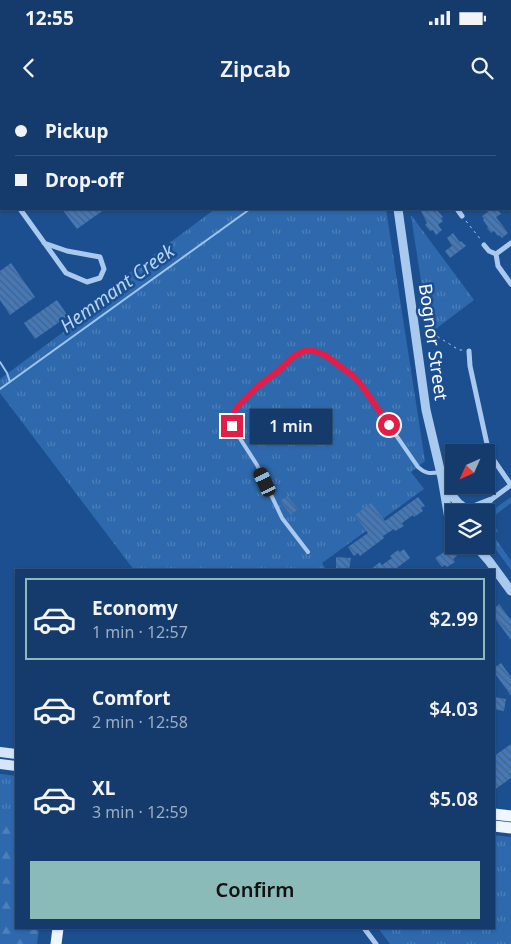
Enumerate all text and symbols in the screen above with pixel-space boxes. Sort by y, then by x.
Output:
text: 12:55 [25,5,74,31]
text: Zipcab [220,53,291,83]
icon: back [15,54,43,82]
icon: search [468,54,496,82]
text: Pickup [45,118,108,144]
text: Drop-off [45,167,124,193]
water label: Hemmant Creek [55,237,180,338]
street label: Bognor Street [414,282,454,402]
callout: 1 min [250,408,332,444]
route start [378,414,400,436]
route end [221,415,243,437]
text: 1 min [269,415,313,437]
north arrow [445,444,495,494]
map controls [445,444,495,554]
car [251,465,278,499]
button: layers [445,504,495,554]
text: Economy [92,595,178,621]
icon: car [32,597,77,642]
text: $2.99 [429,606,478,632]
text: 1 min · 12:57 [92,621,188,643]
text: Comfort [92,685,171,711]
icon: car [32,687,77,732]
text: $4.03 [429,696,478,722]
text: 2 min · 12:58 [92,711,188,733]
text: XL [92,775,115,801]
icon: car [32,777,77,822]
text: $5.08 [429,786,478,812]
text: 3 min · 12:59 [92,801,188,823]
button: Confirm [30,861,480,919]

